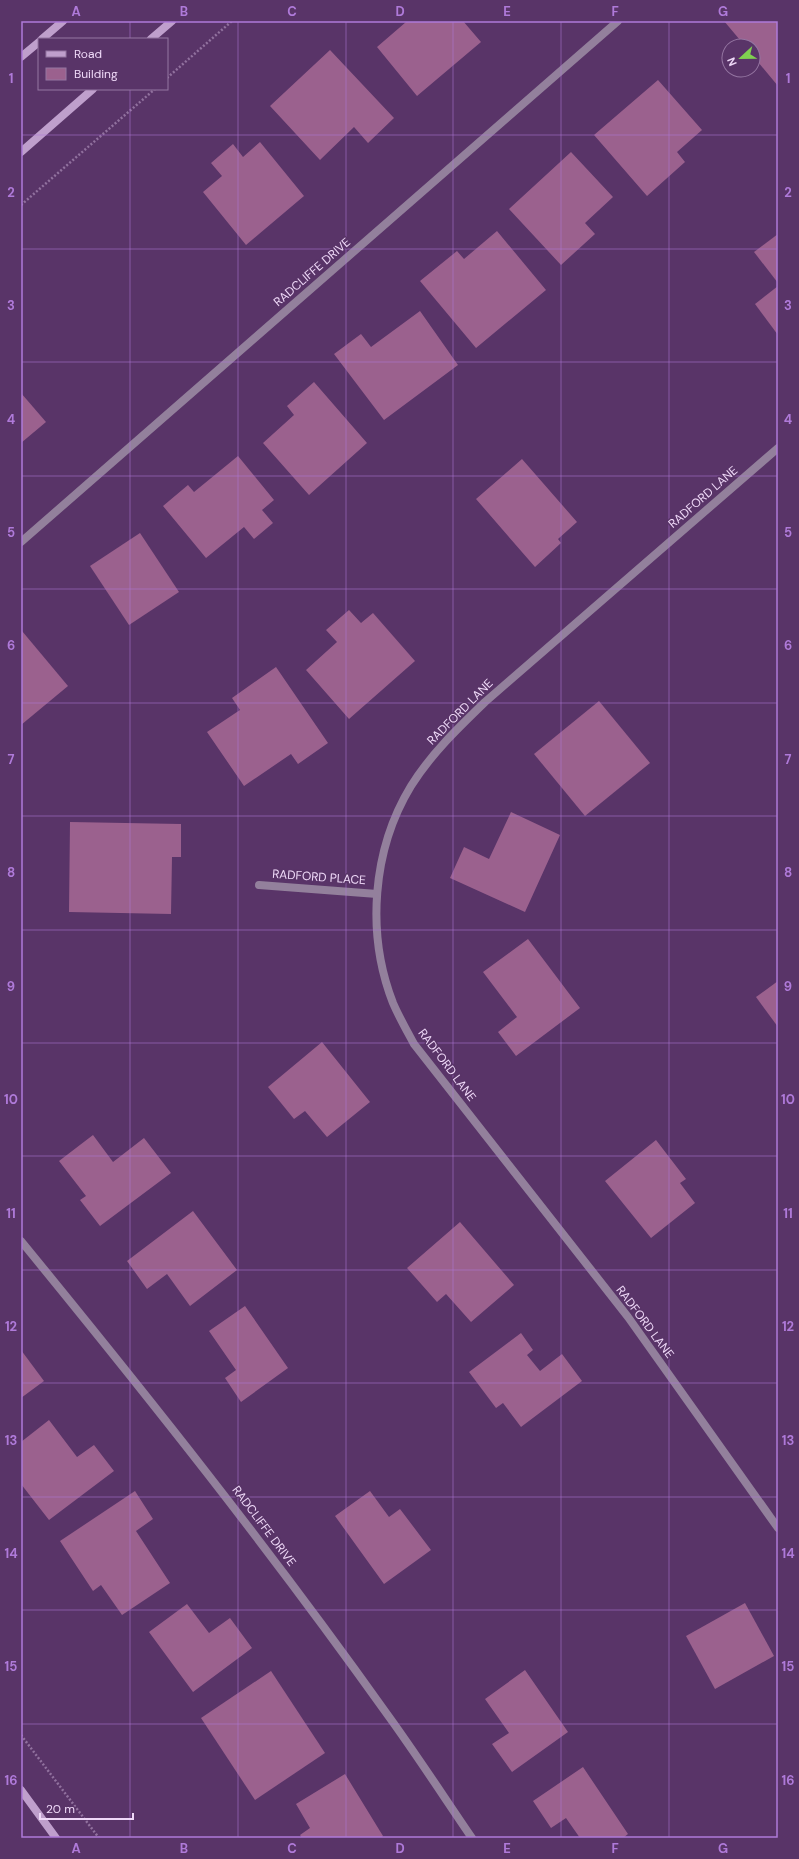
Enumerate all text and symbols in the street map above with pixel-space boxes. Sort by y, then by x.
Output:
text: A [71,3,81,20]
text: B [180,3,188,20]
text: C [287,3,297,20]
text: D [395,3,405,20]
text: E [503,3,511,20]
text: F [611,3,619,20]
text: G [718,3,728,20]
legend [38,38,168,90]
north arrow [721,38,761,78]
text: Road [74,46,102,62]
text: N [724,55,740,68]
text: Building [74,66,118,82]
text: 1 [9,70,13,87]
text: 1 [786,70,790,87]
text: 2 [7,184,15,201]
text: 2 [784,184,792,201]
street label: RADCLIFFE DRIVE [270,234,354,310]
text: 3 [7,297,15,314]
text: 3 [784,297,792,314]
text: 4 [7,411,15,428]
text: 4 [784,411,792,428]
street label: RADFORD LANE [665,462,741,532]
text: 5 [7,524,15,541]
text: 5 [784,524,792,541]
text: 6 [7,637,15,654]
text: 6 [784,637,792,654]
street label: RADFORD LANE [424,675,497,748]
text: 7 [8,751,15,768]
text: 7 [785,751,792,768]
text: 8 [7,864,15,881]
text: 8 [784,864,792,881]
street label: RADFORD PLACE [272,866,367,888]
text: 9 [7,978,15,995]
text: 9 [784,978,792,995]
street label: RADFORD LANE [414,1025,480,1105]
text: 10 [4,1091,18,1108]
text: 10 [781,1091,795,1108]
text: 11 [6,1205,16,1222]
text: 11 [783,1205,793,1222]
street label: RADFORD LANE [612,1282,678,1362]
text: 12 [5,1318,17,1335]
text: 12 [782,1318,794,1335]
text: 13 [5,1432,17,1449]
text: 13 [782,1432,794,1449]
street label: RADCLIFFE DRIVE [228,1482,300,1570]
text: 14 [4,1545,18,1562]
text: 14 [781,1545,795,1562]
text: 15 [5,1658,17,1675]
text: 15 [782,1658,794,1675]
text: 16 [5,1772,17,1789]
text: 16 [782,1772,794,1789]
scale bar [40,1795,133,1821]
text: 20 m [46,1801,75,1817]
text: A [71,1840,81,1857]
text: B [180,1840,188,1857]
text: C [287,1840,297,1857]
text: D [395,1840,405,1857]
text: E [503,1840,511,1857]
text: F [611,1840,619,1857]
text: G [718,1840,728,1857]

